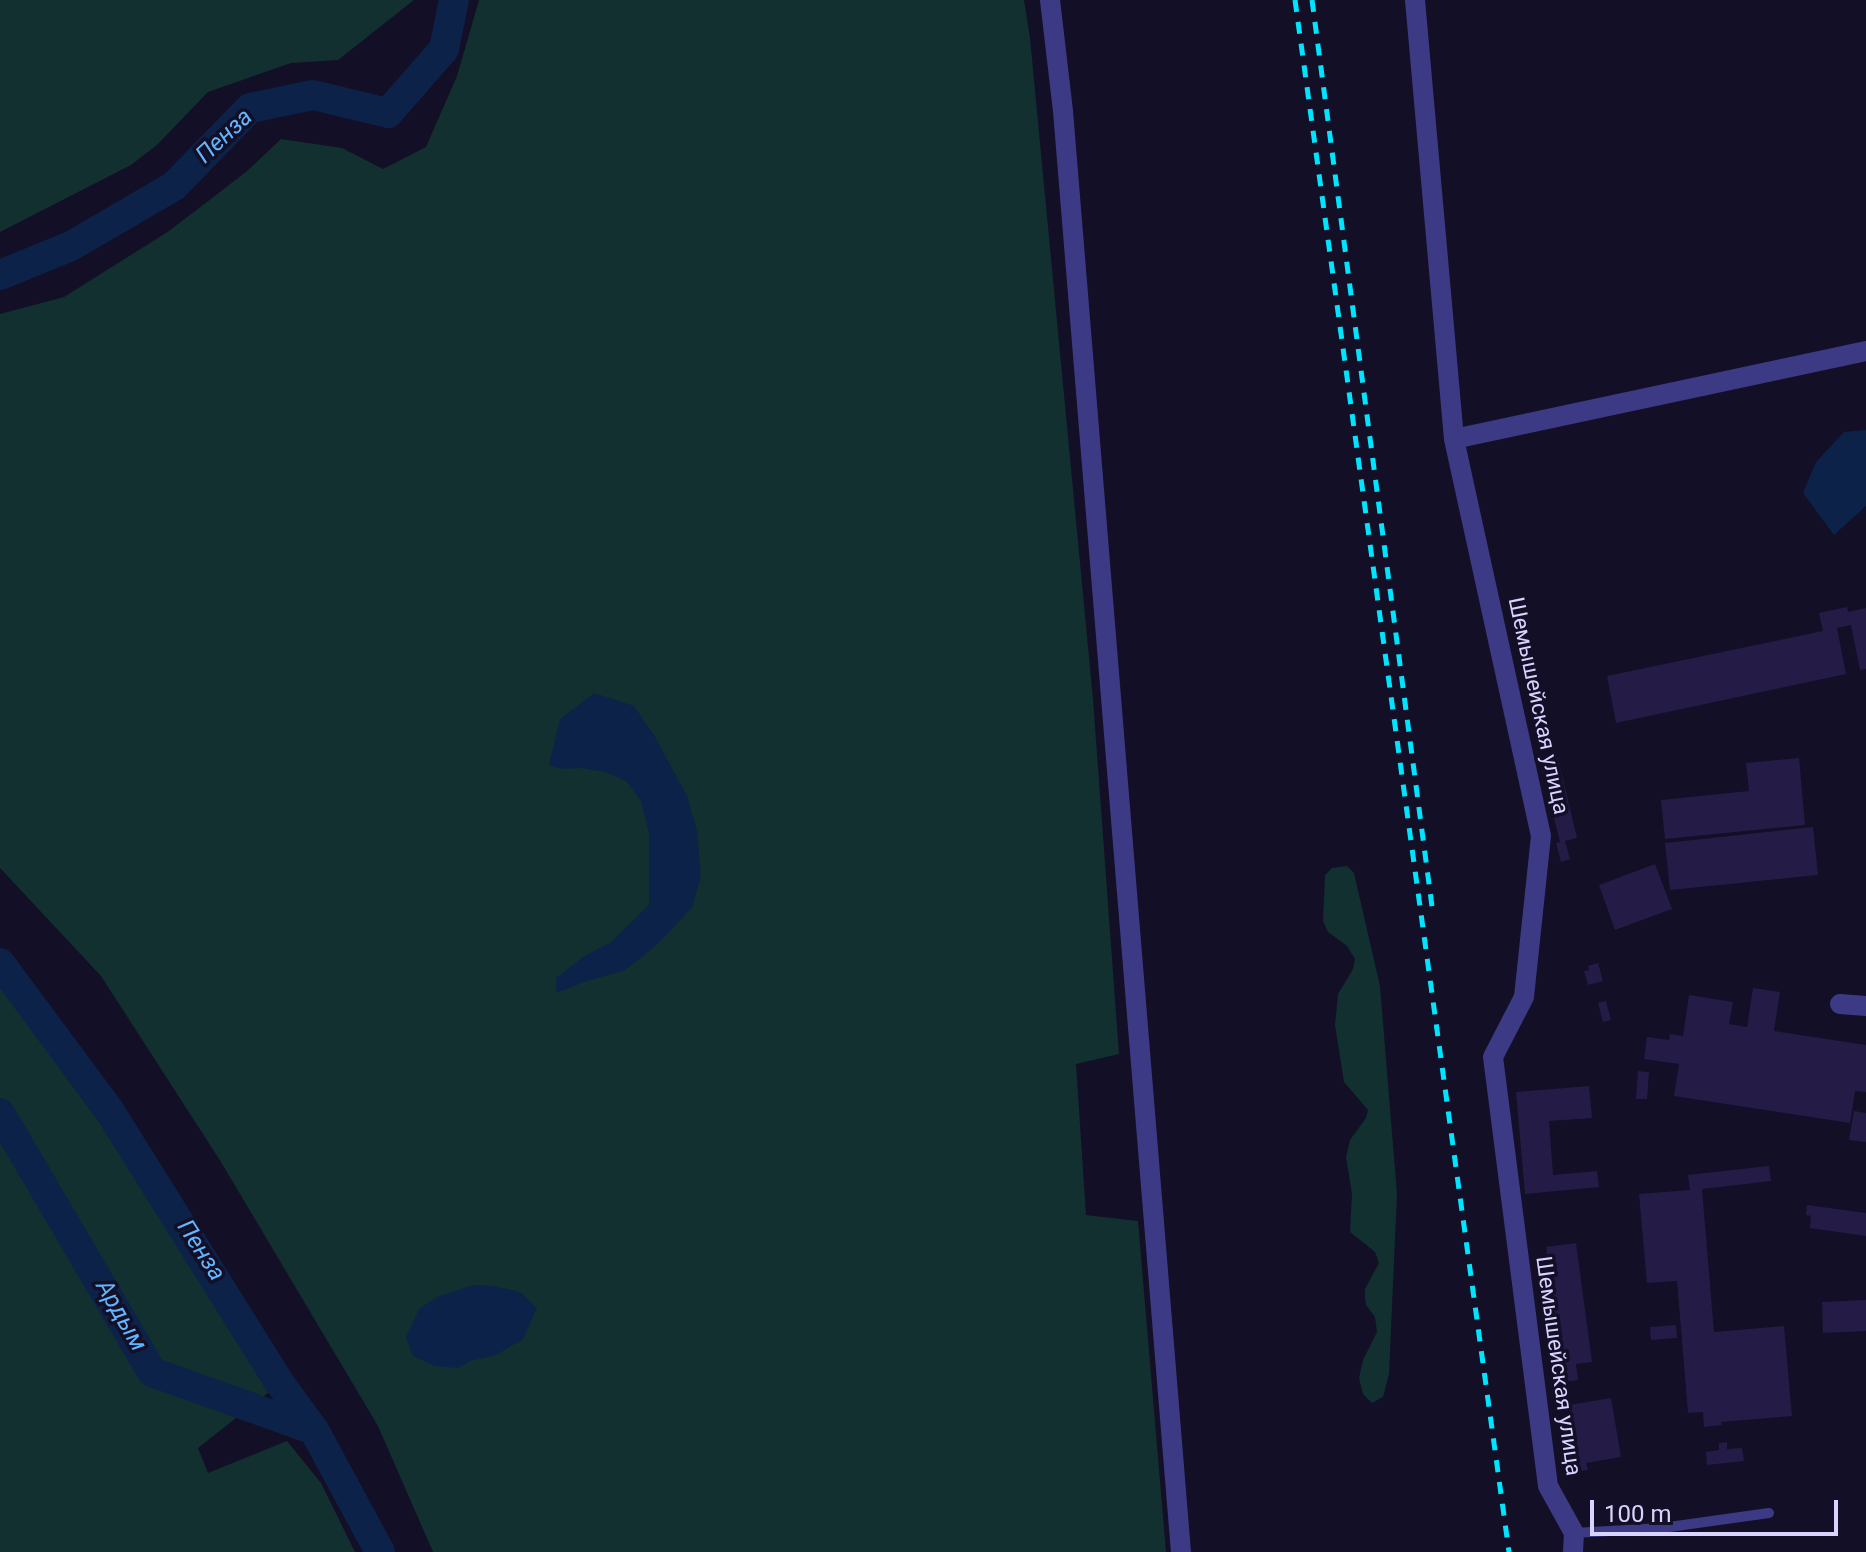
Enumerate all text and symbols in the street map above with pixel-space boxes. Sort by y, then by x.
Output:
water label: Пенза [191,104,259,170]
street label: Шемышейская улица [1501,595,1573,817]
water label: Пенза [170,1215,230,1287]
street label: Шемышейская улица [1529,1255,1585,1477]
water label: Ардым [88,1275,152,1357]
scale bar [1594,1484,1842,1534]
text: 100 m [1604,1500,1671,1528]

